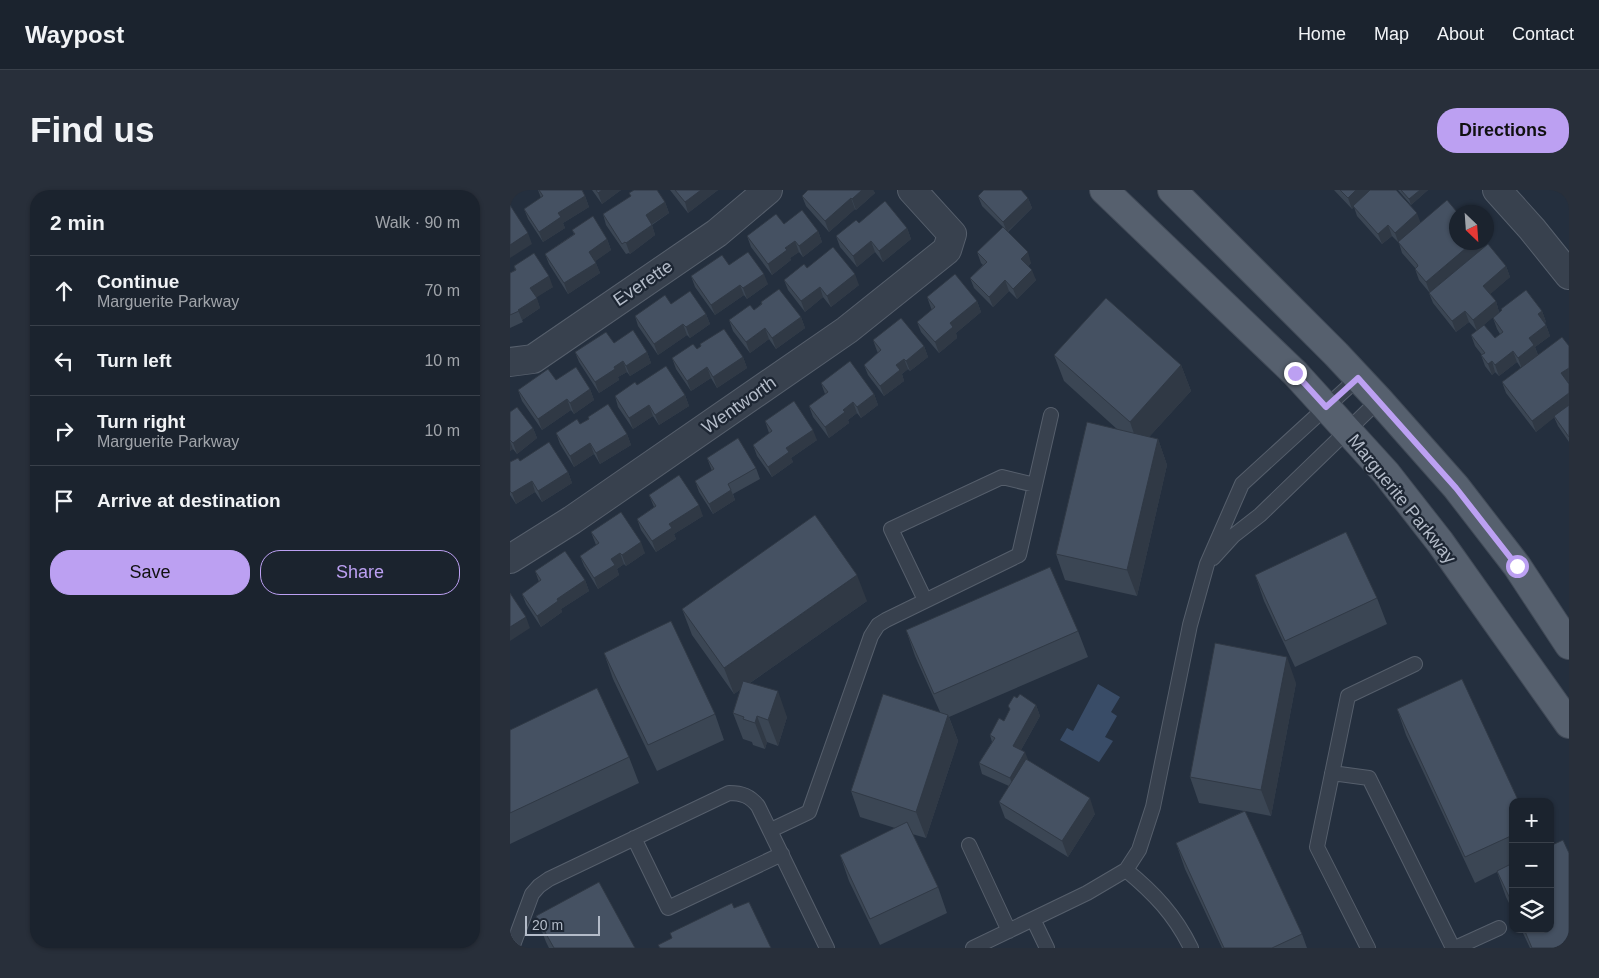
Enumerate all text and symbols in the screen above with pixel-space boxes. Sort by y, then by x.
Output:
text: Waypost [25,21,124,48]
text: Home [1298,24,1346,44]
text: Map [1374,24,1409,44]
text: About [1437,24,1484,44]
text: Contact [1512,24,1574,44]
button: Directions [1437,108,1569,153]
text: Find us [30,110,154,149]
north arrow [1449,205,1494,250]
text: 2 min [50,211,105,234]
text: Walk · 90 m [375,214,460,231]
street label: Everette [610,256,676,310]
text: Continue [97,271,179,292]
icon: ahead [50,277,78,305]
text: 70 m [424,282,460,299]
text: Marguerite Parkway [97,293,239,310]
icon: left [50,347,78,375]
text: Turn left [97,350,172,371]
text: 10 m [424,352,460,369]
route end [1284,362,1307,385]
street label: Wentworth [698,372,780,438]
text: Turn right [97,411,185,432]
icon: right [50,417,78,445]
text: 10 m [424,422,460,439]
street label: Marguerite Parkway [1344,431,1460,567]
text: Marguerite Parkway [97,433,239,450]
icon: arrive [50,487,78,515]
text: Arrive at destination [97,490,281,511]
button: Save [50,550,250,595]
button: Share [260,550,460,595]
route start [1506,555,1529,578]
map controls [1509,798,1554,933]
button: + [1509,798,1554,843]
button: − [1509,843,1554,888]
button: layers [1509,888,1554,933]
scale bar [525,913,600,936]
text: 20 m [532,917,563,933]

